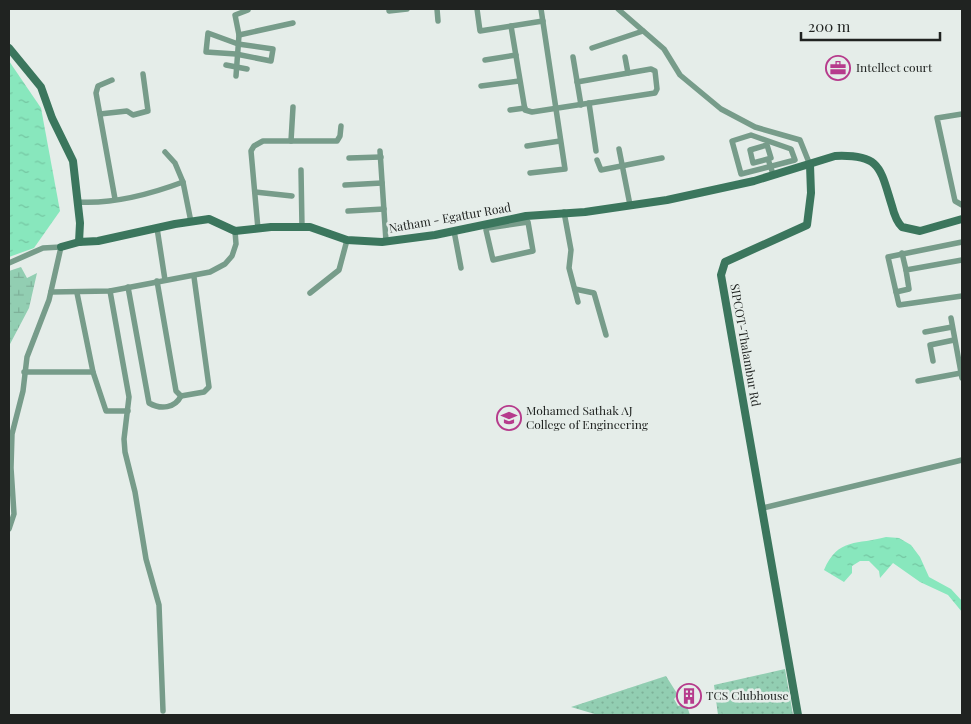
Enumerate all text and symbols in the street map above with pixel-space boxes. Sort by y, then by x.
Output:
scale bar [801,10,940,42]
text: 200 m [808,16,851,36]
office icon: Intellect court [825,55,851,81]
place label: Intellect court [856,59,933,75]
street label: Natham - Egattur Road [387,198,512,236]
street label: SIPCOT-Thalambur Rd [727,282,765,408]
place label: Mohamed Sathak AJ College of Engineering [526,402,649,432]
school or university icon: Mohamed Sathak AJ College of Engineering [496,405,522,431]
building icon: TCS Clubhouse [676,683,702,709]
place label: TCS Clubhouse [706,687,789,703]

